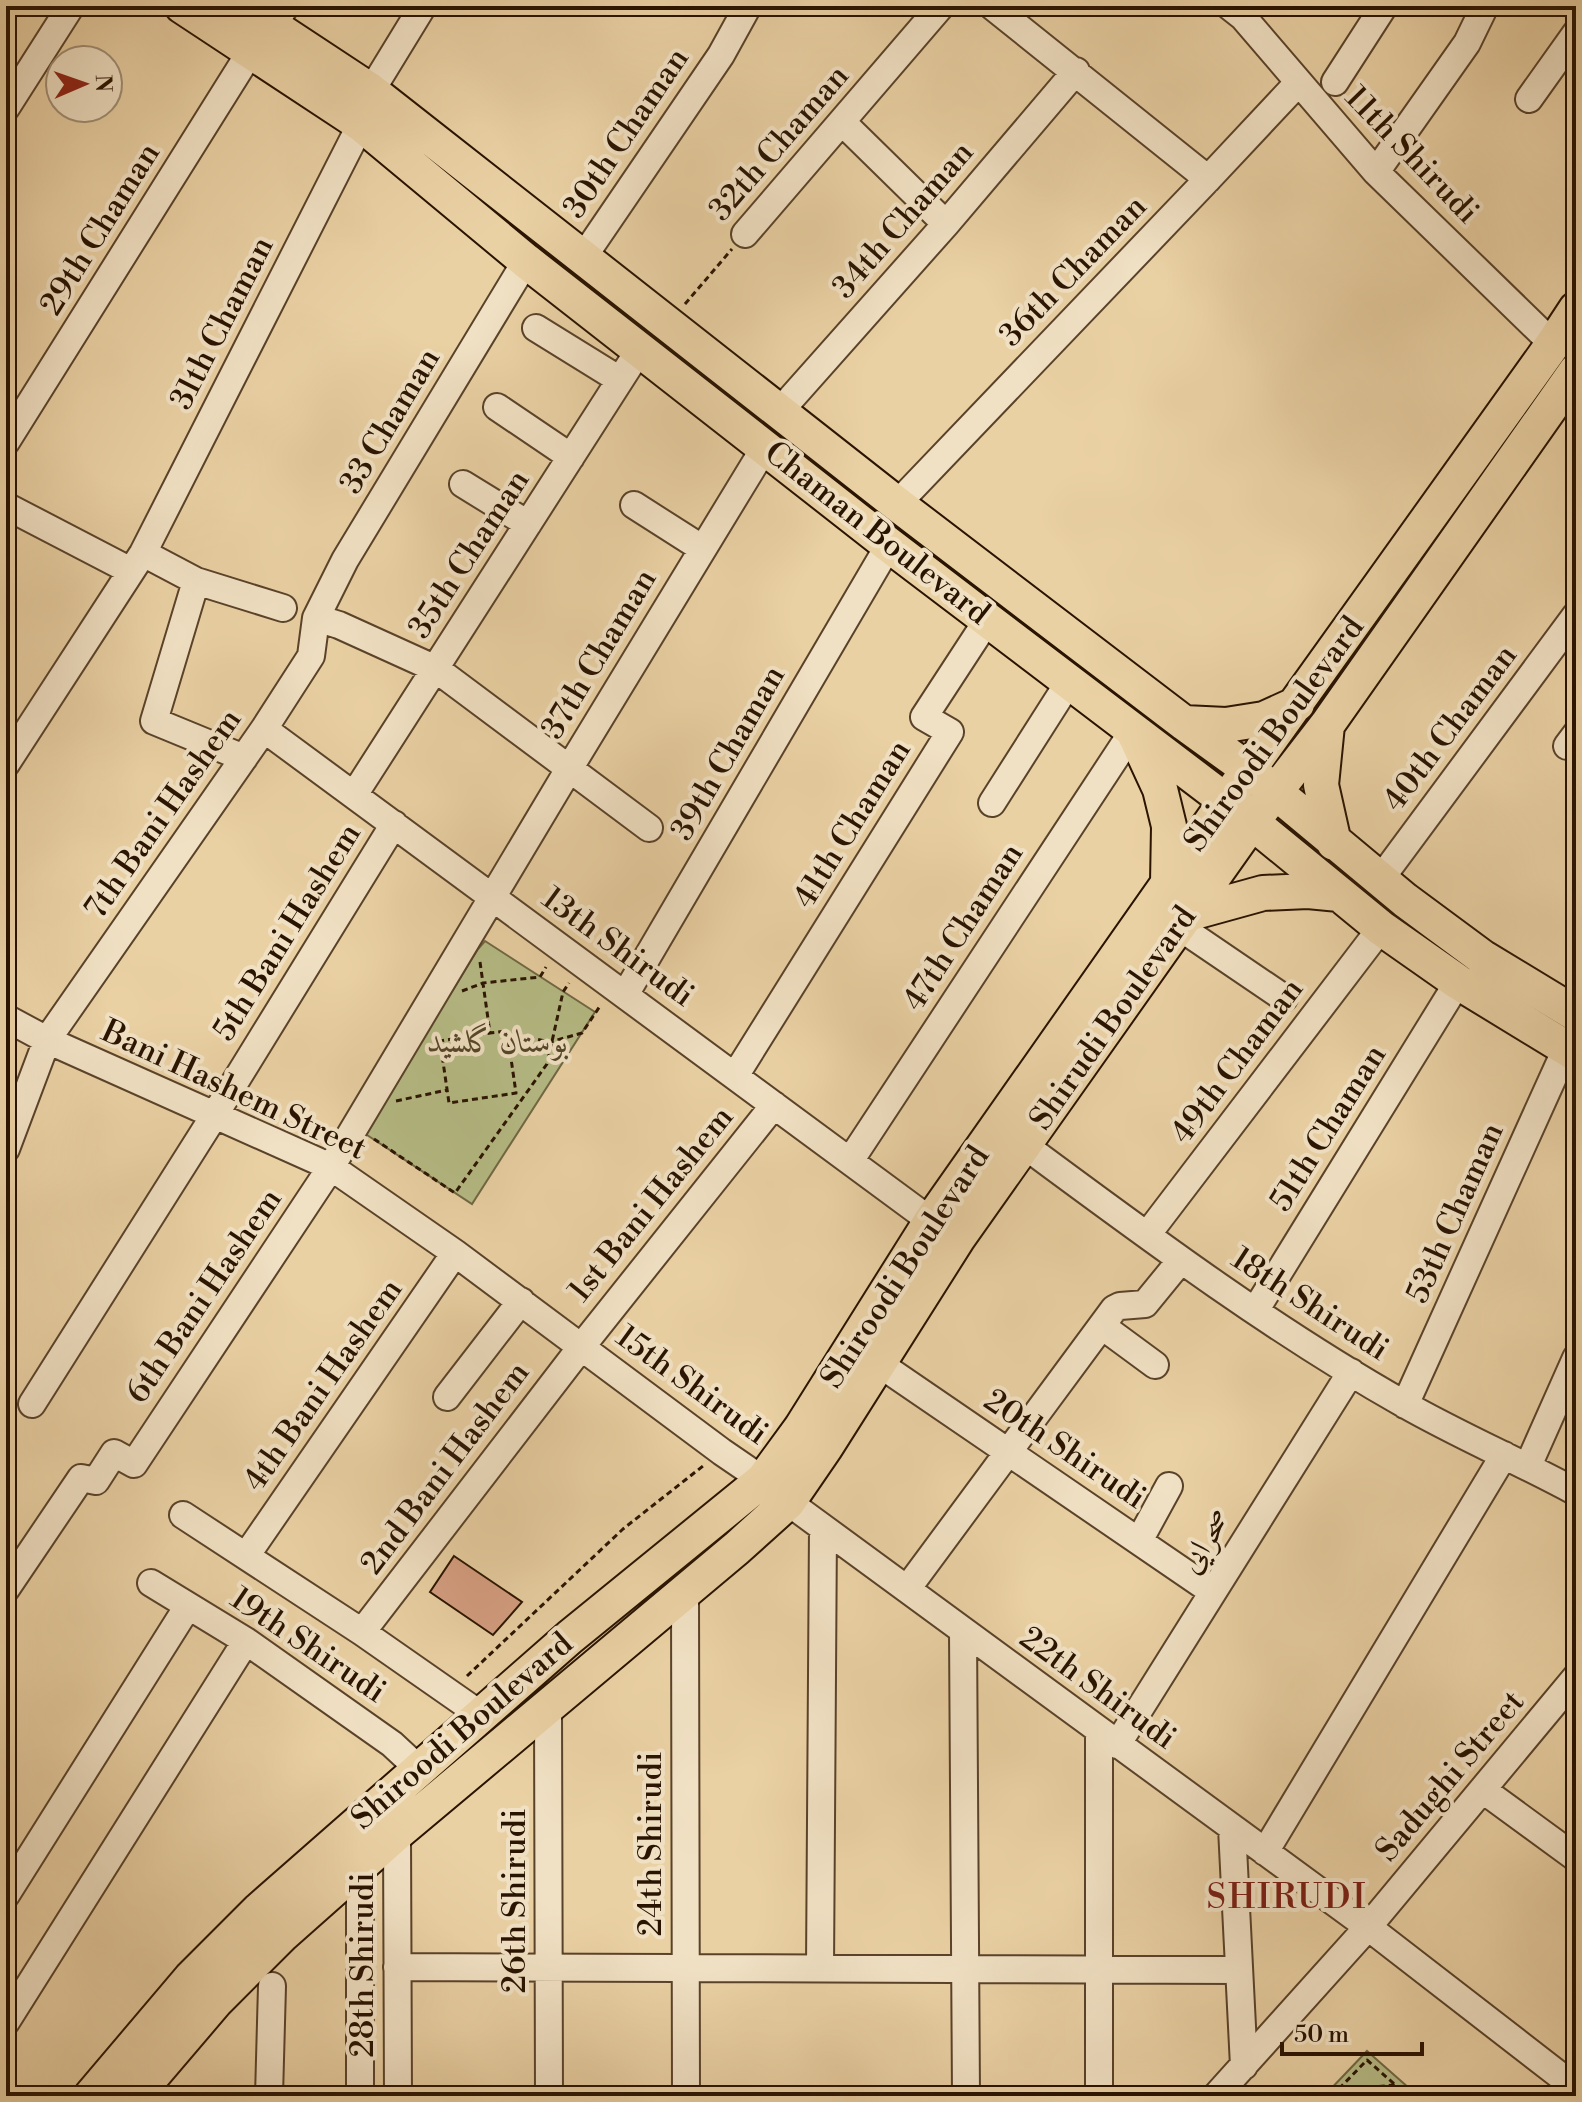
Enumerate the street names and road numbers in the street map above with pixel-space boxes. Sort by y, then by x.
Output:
street label: 30th Chaman [554,40,698,226]
street label: 32th Chaman [700,57,858,229]
street label: 11th Shirudi [1337,78,1487,232]
street label: 34th Chaman [824,133,982,307]
street label: 29th Chaman [31,135,169,323]
street label: 36th Chaman [991,187,1155,355]
street label: 31th Chaman [161,230,283,416]
street label: 33 Chaman [331,341,449,501]
street label: Chaman Boulevard [756,433,998,633]
street label: 35th Chaman [400,462,538,646]
street label: 37th Chaman [533,562,665,746]
street label: Shiroodi Boulevard [1175,609,1373,859]
street label: 40th Chaman [1374,637,1526,819]
street label: 39th Chaman [662,659,794,847]
street label: 7th Bani Hashem [76,701,250,927]
street label: 41th Chaman [784,733,920,915]
street label: 5th Bani Hashem [204,816,370,1048]
street label: 47th Chaman [894,836,1032,1018]
street label: 13th Shirudi [534,878,702,1016]
street label: Shirudi Boulevard [1021,898,1205,1138]
street label: 49th Chaman [1162,971,1312,1151]
street label: Bani Hashem Street [94,1011,373,1169]
street label: 51th Chaman [1261,1037,1395,1219]
street label: 1st Bani Hashem [560,1098,742,1310]
street label: 53th Chaman [1397,1117,1513,1309]
street label: Shiroodi Boulevard [812,1138,998,1396]
street label: 6th Bani Hashem [117,1181,291,1411]
street label: 18th Shirudi [1224,1238,1396,1370]
street label: 4th Bani Hashem [235,1271,411,1499]
street label: 15th Shirudi [608,1316,776,1454]
street label: 2nd Bani Hashem [352,1354,538,1582]
street label: 20th Shirudi [976,1380,1154,1518]
street label: صحرایی [1170,1501,1240,1581]
street label: 19th Shirudi [223,1578,393,1712]
street label: 22th Shirudi [1012,1618,1184,1758]
street label: Shiroodi Boulevard [343,1624,581,1838]
street label: Sadughi Street [1367,1682,1533,1870]
street label: 24th Shirudi [631,1752,671,1936]
street label: 26th Shirudi [495,1809,535,1993]
street label: 28th Shirudi [343,1873,383,2057]

